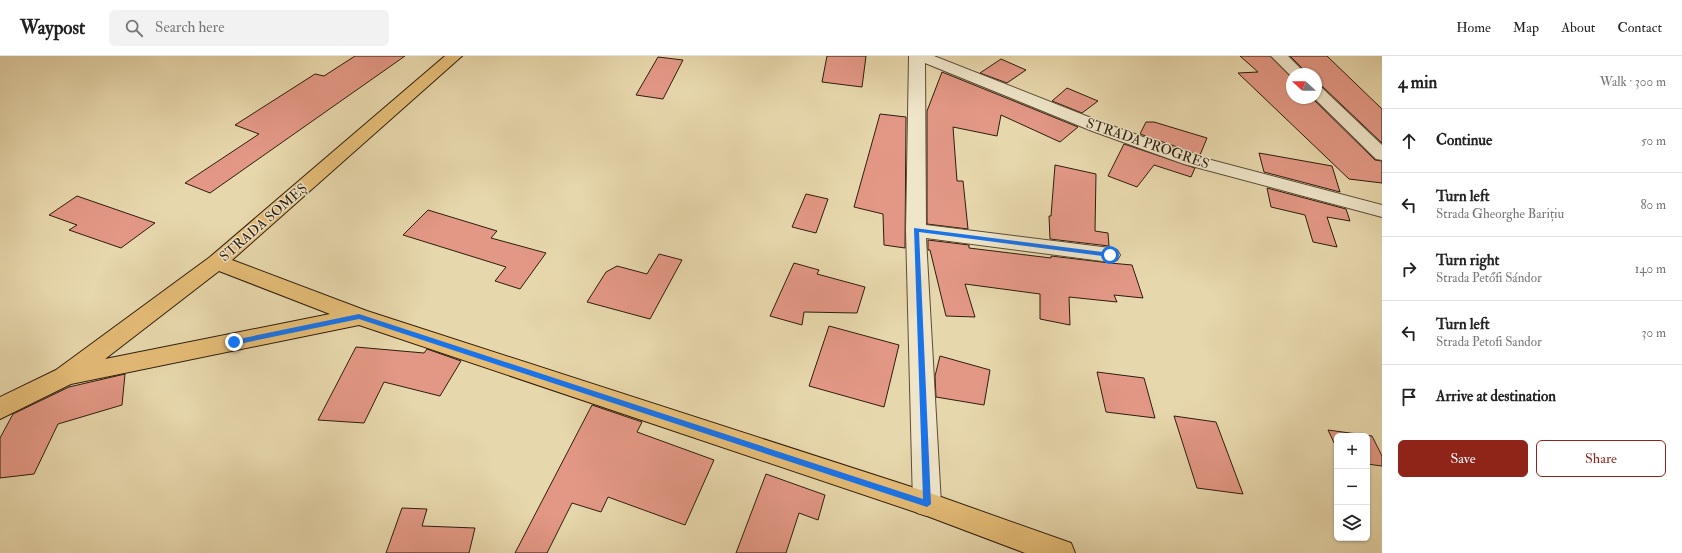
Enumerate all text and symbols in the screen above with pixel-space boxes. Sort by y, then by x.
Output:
search box [109,10,389,46]
text: Waypost [20,16,85,40]
icon: search [123,17,145,39]
text: Search here [155,18,224,37]
text: Home [1456,19,1491,36]
text: Map [1513,19,1539,36]
text: About [1561,19,1595,36]
text: Contact [1617,19,1662,36]
north arrow [1286,68,1322,104]
text: 4 min [1398,72,1437,93]
text: Walk · 300 m [1600,74,1666,90]
street label: STRADA PROGRES [1084,114,1212,173]
icon: ahead [1398,130,1420,152]
text: Continue [1436,131,1492,150]
text: 50 m [1641,133,1666,149]
street label: STRADA SOMEȘ [216,180,311,265]
text: Turn left [1436,187,1490,206]
icon: left [1398,194,1420,216]
text: 80 m [1640,197,1666,213]
text: Strada Gheorghe Barițiu [1436,206,1564,222]
route start [1101,246,1119,264]
text: Turn right [1436,251,1499,270]
icon: right [1398,258,1420,280]
text: 140 m [1635,261,1666,277]
text: Strada Petőfi Sándor [1436,270,1542,286]
text: Turn left [1436,315,1490,334]
icon: left [1398,322,1420,344]
text: 30 m [1642,325,1666,341]
route end [225,333,243,351]
text: Strada Petofi Sandor [1436,334,1542,350]
icon: arrive [1398,386,1420,408]
text: Arrive at destination [1436,387,1556,406]
map controls [1334,433,1370,541]
button: + [1334,433,1370,469]
button: Save [1398,440,1528,477]
button: Share [1536,440,1666,477]
button: − [1334,469,1370,505]
button: layers [1334,505,1370,541]

